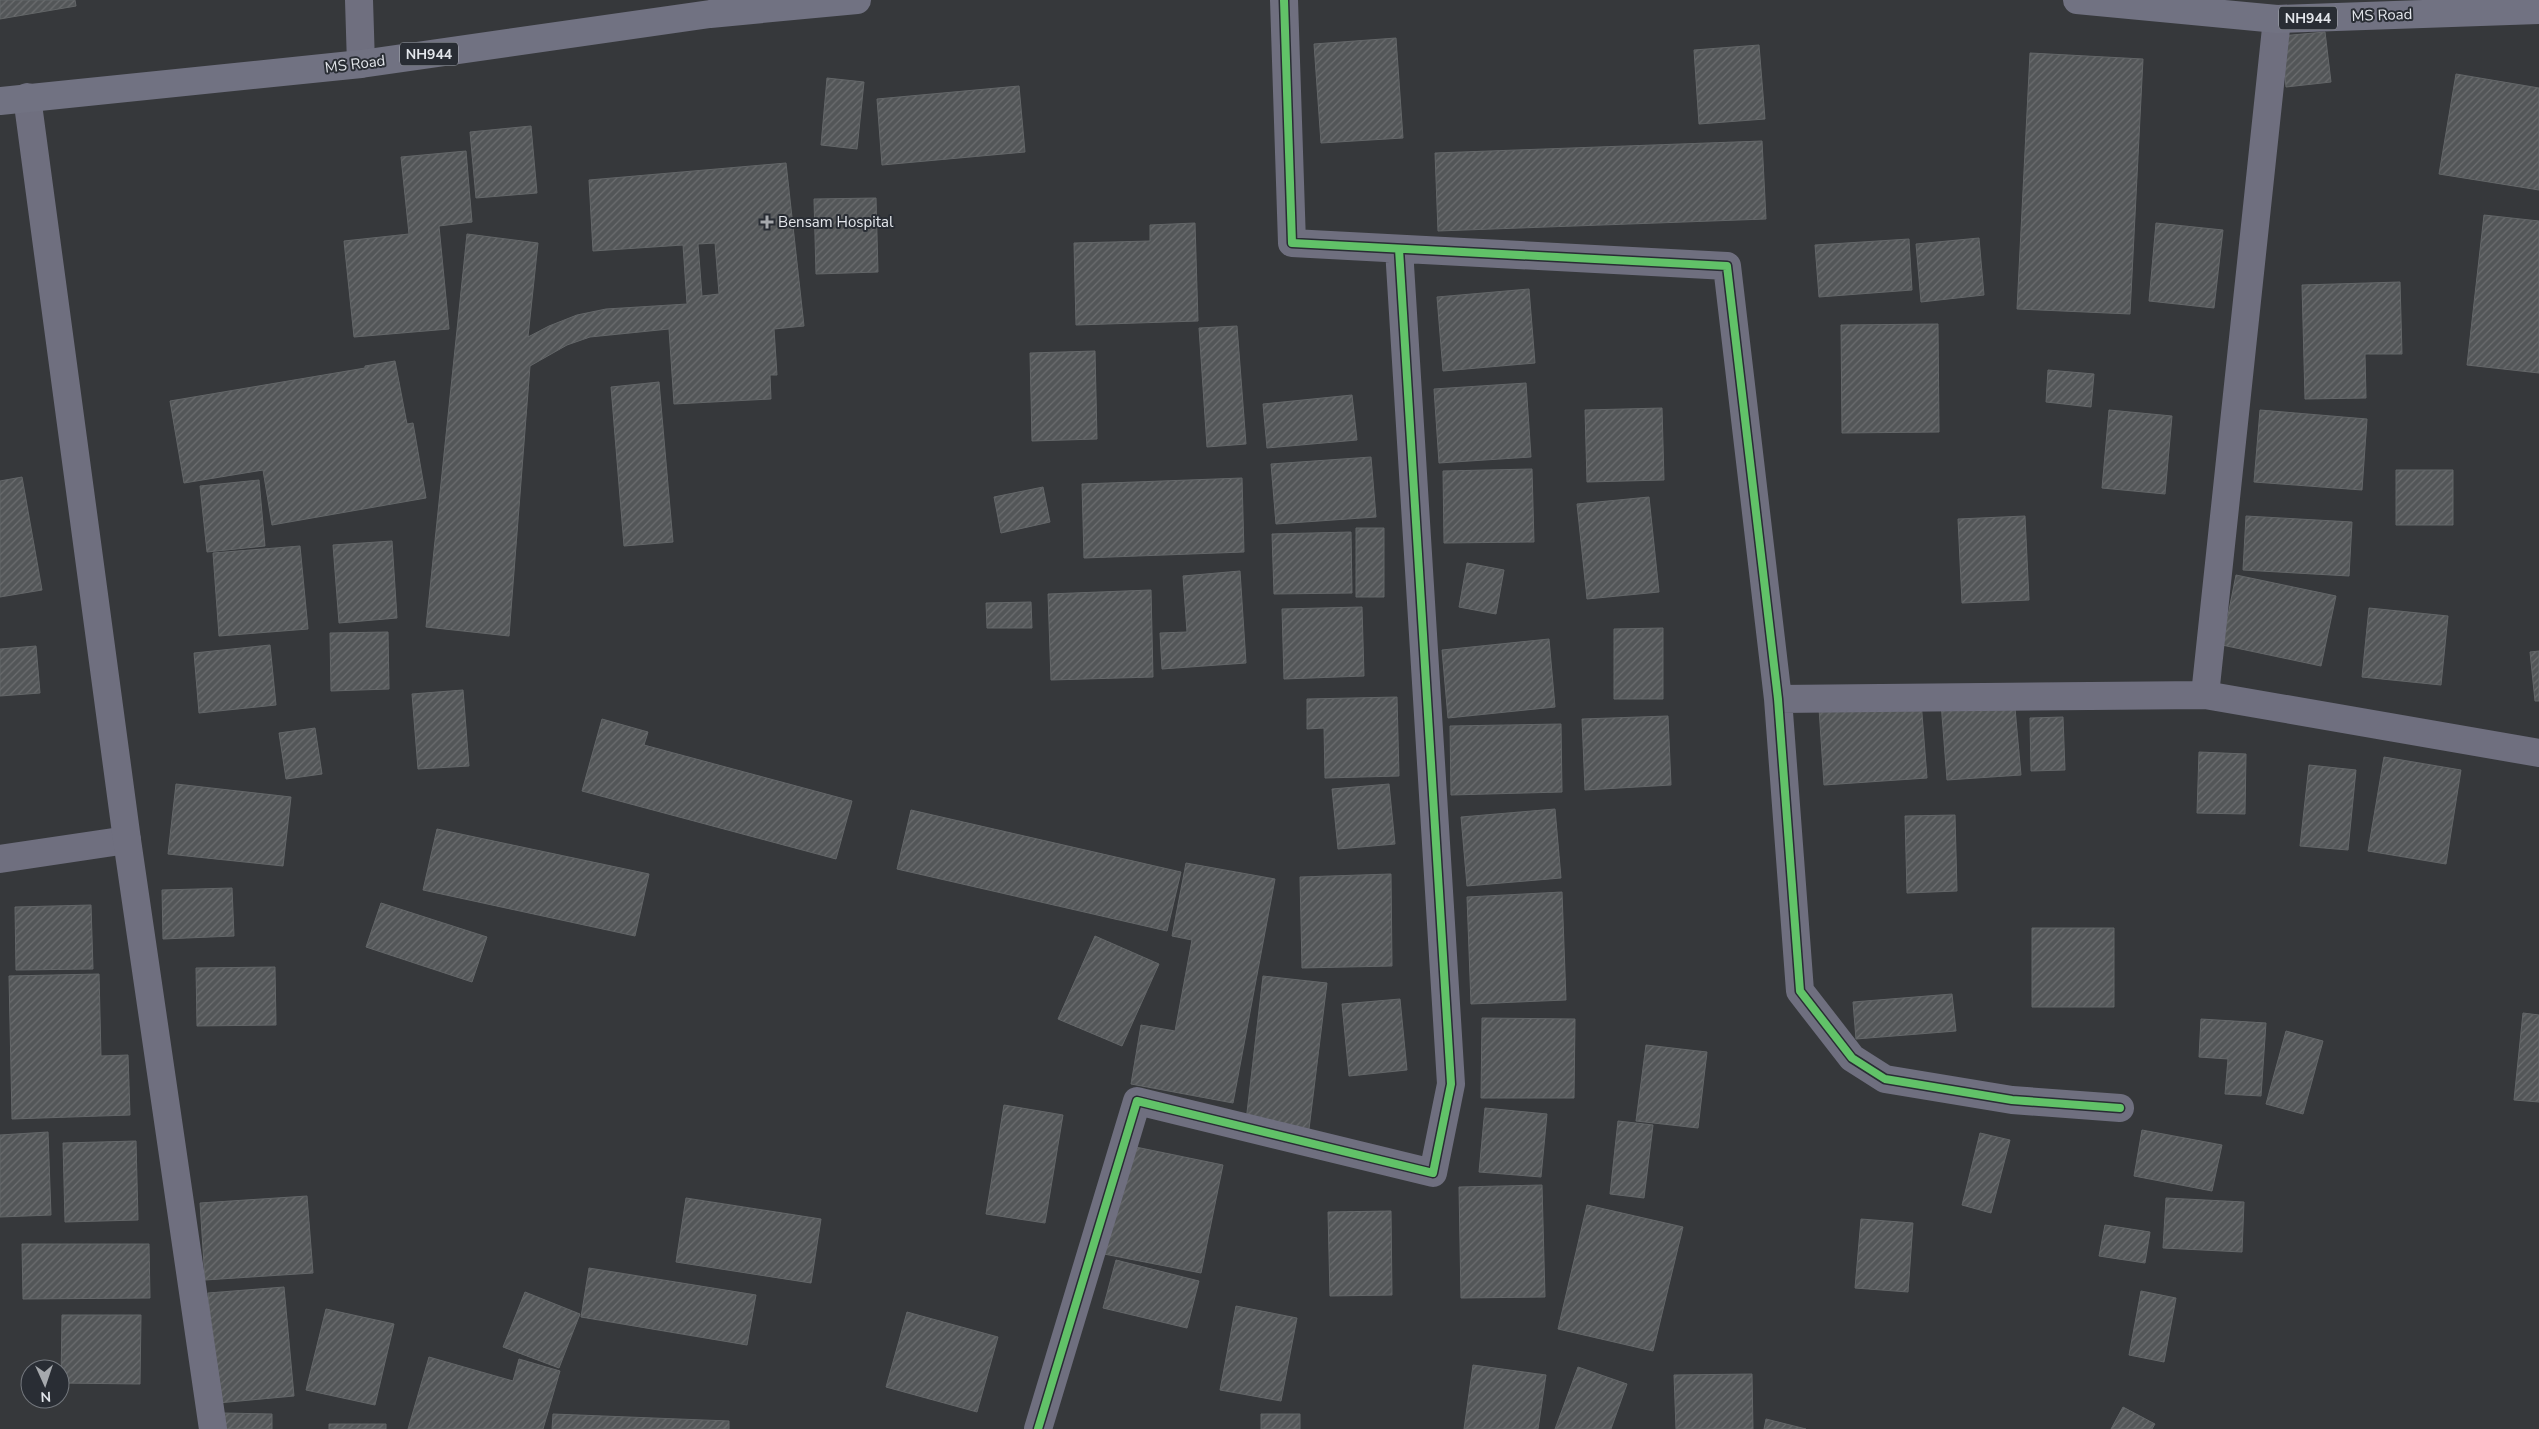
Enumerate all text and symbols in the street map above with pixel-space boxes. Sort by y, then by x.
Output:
street label: MS Road [2351,4,2413,26]
road number: NH944 [2279,7,2337,30]
road number: NH944 [400,42,458,66]
street label: MS Road [324,50,386,78]
place label: Bensam Hospital [778,212,894,232]
marker: Bensam Hospital [760,215,774,229]
north arrow [20,1359,70,1409]
text: N [40,1387,51,1406]

